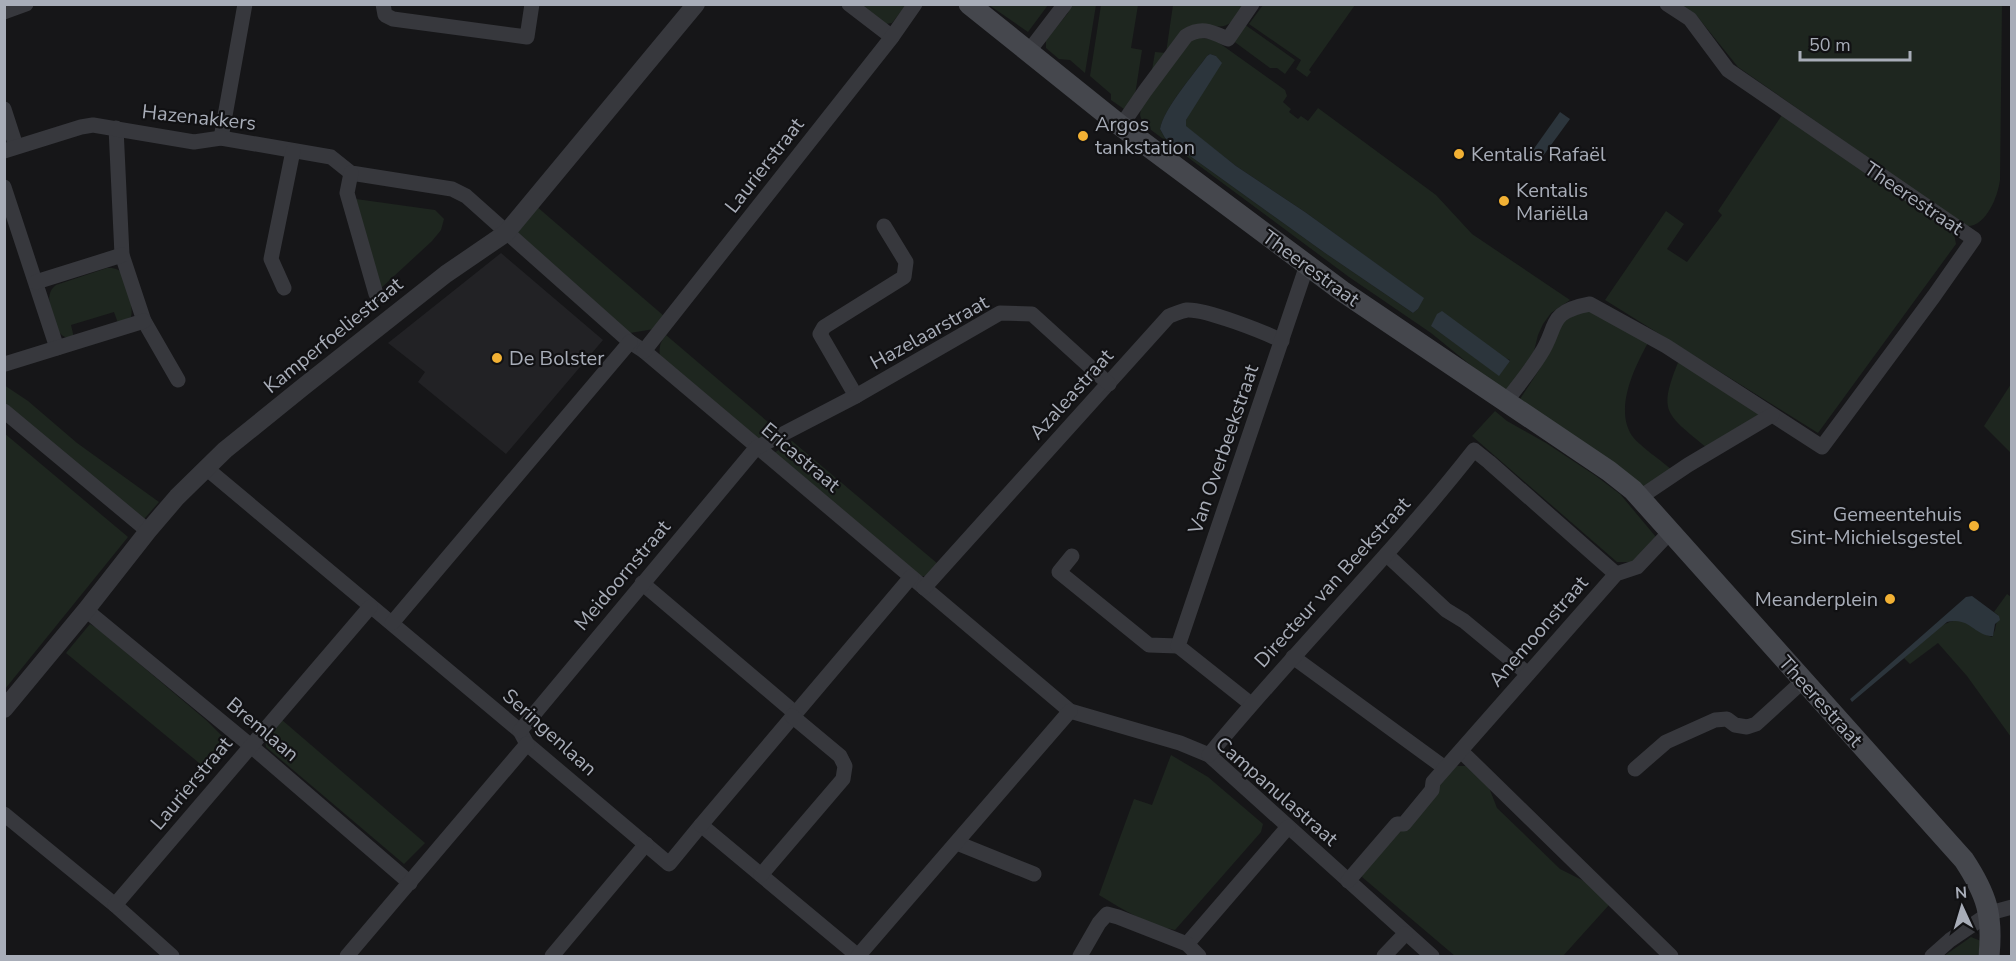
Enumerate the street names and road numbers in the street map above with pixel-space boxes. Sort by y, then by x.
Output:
street label: Hazenakkers [141,98,257,137]
street label: Laurierstraat [719,111,811,219]
street label: Theerestraat [1859,155,1969,242]
street label: Theerestraat [1257,224,1366,313]
street label: Kamperfoeliestraat [258,270,409,400]
street label: Hazelaarstraat [865,288,994,376]
street label: Azaleastraat [1023,343,1120,445]
street label: Van Overbeekstraat [1181,360,1265,538]
street label: Ericastraat [756,416,847,499]
street label: Directeur van Beekstraat [1248,490,1417,674]
street label: Meidoornstraat [568,514,677,636]
street label: Anemoonstraat [1483,569,1595,693]
street label: Theerestraat [1772,650,1870,754]
street label: Seringenlaan [497,683,603,782]
street label: Bremlaan [221,691,305,768]
street label: Laurierstraat [144,730,239,836]
street label: Campanulastraat [1210,731,1344,853]

